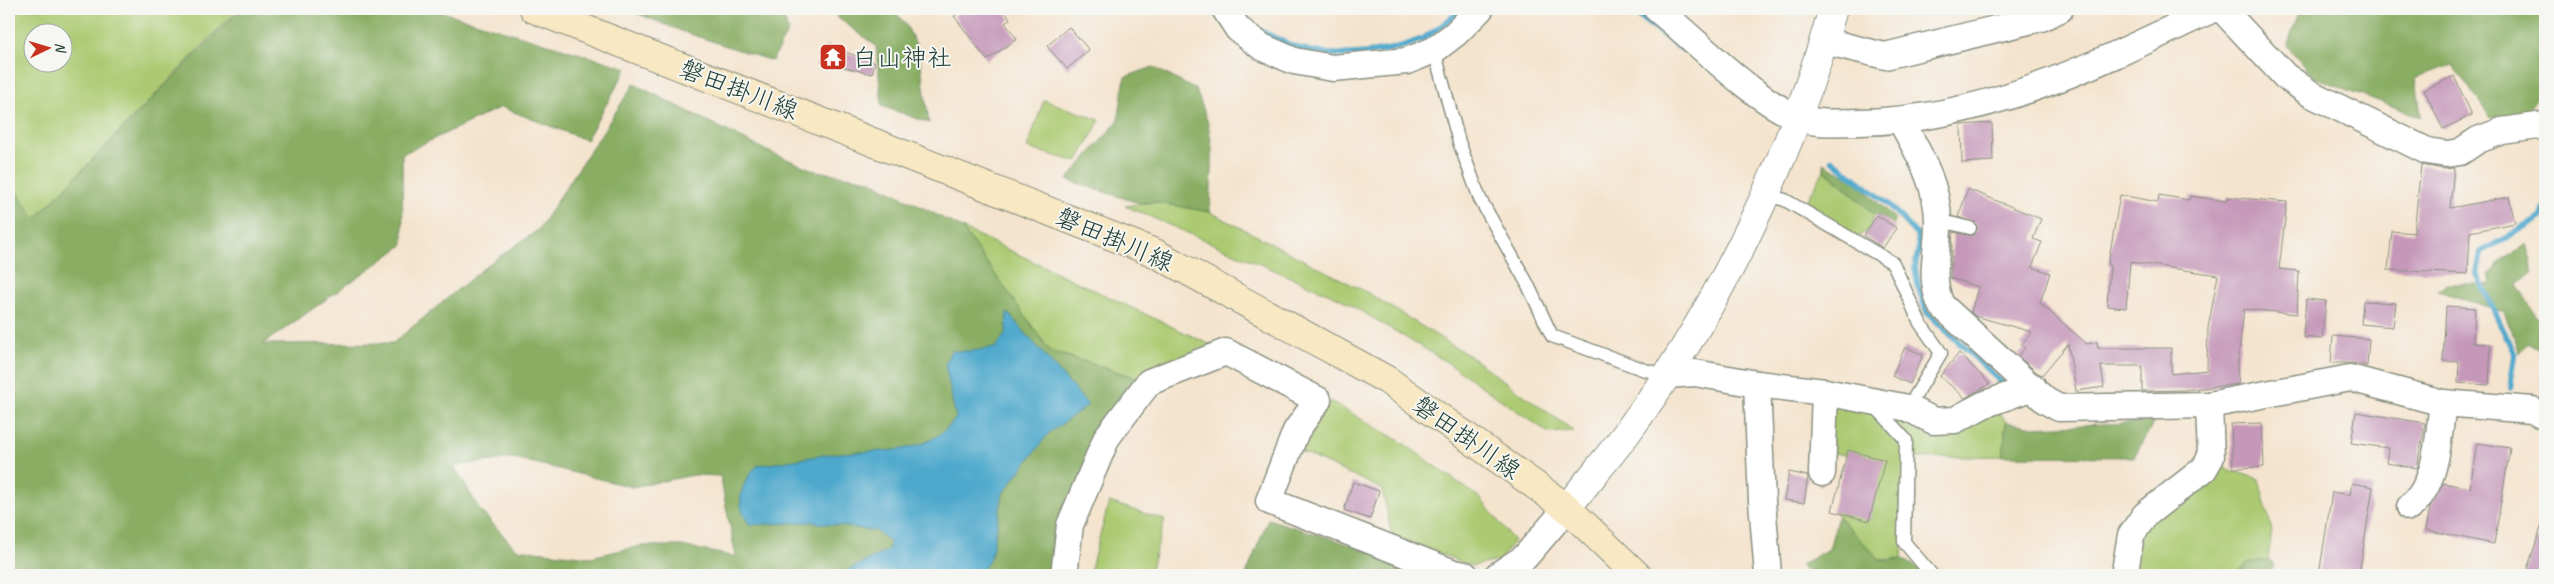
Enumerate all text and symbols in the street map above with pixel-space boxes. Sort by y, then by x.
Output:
north arrow [22,22,72,72]
text: N [52,42,70,54]
temple icon: 白山神社 [818,42,848,72]
place label: 白山神社 [852,42,952,74]
street label: 磐田掛川線 [675,53,803,127]
street label: 磐田掛川線 [1051,201,1178,279]
street label: 磐田掛川線 [1406,389,1527,487]

